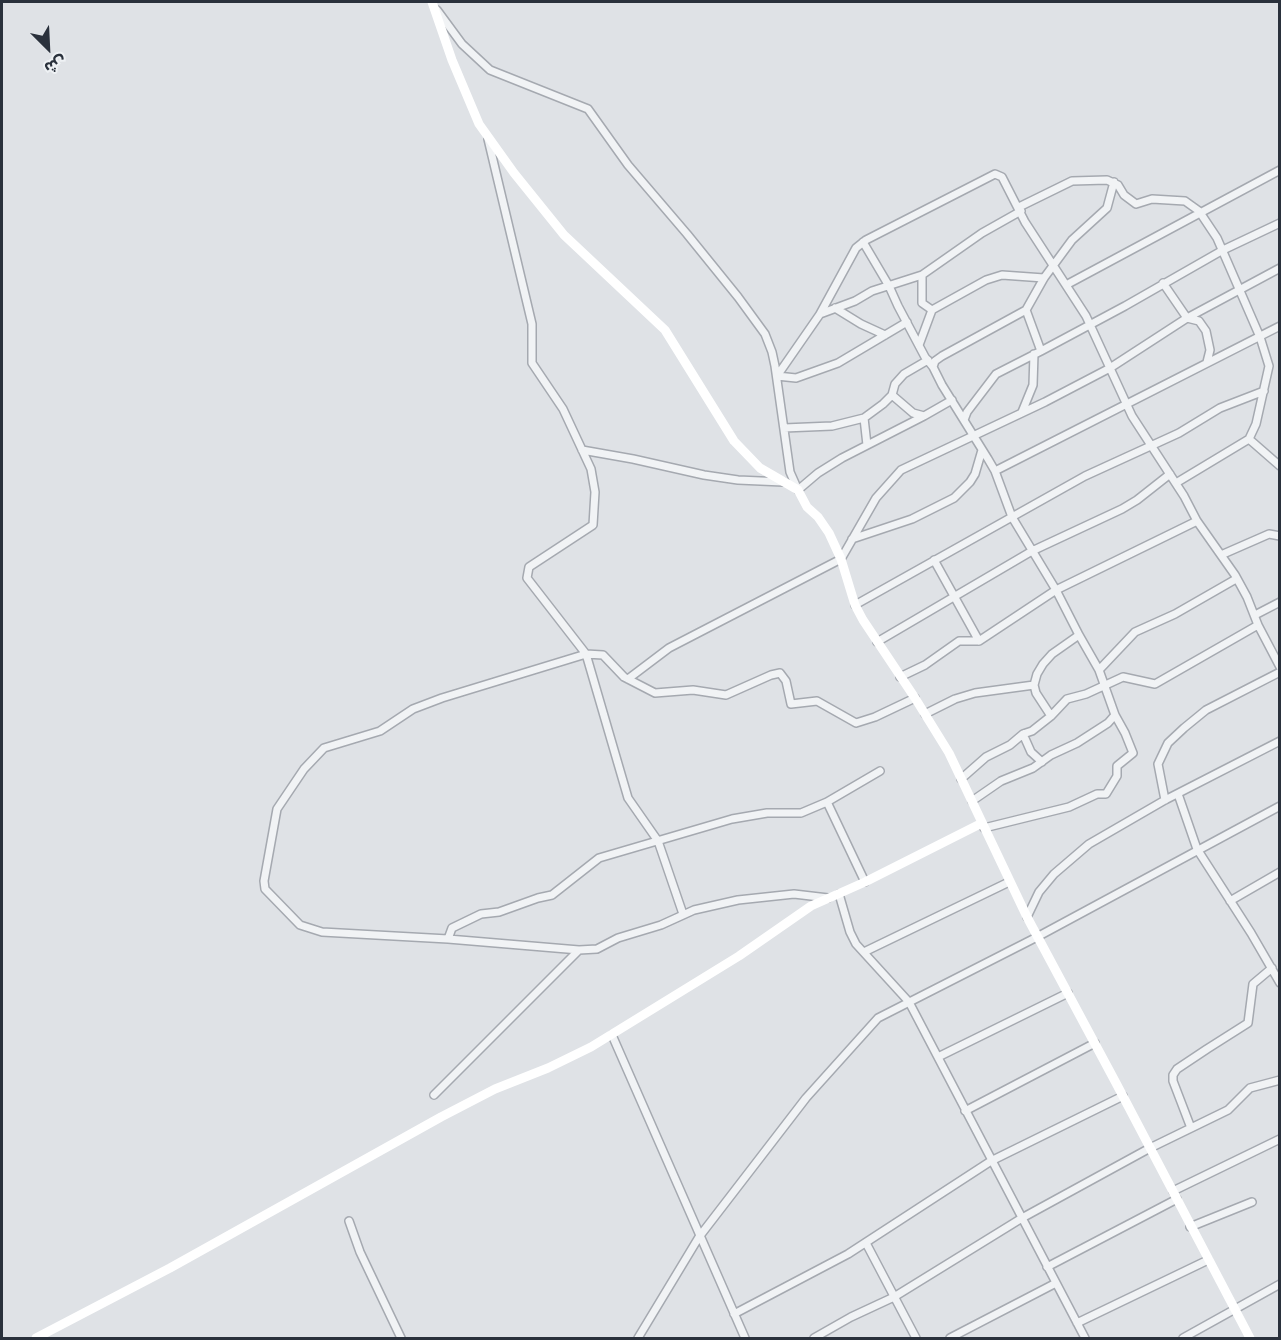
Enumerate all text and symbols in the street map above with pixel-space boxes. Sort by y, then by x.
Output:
north arrow [18,18,78,78]
text: ش [42,52,69,78]

